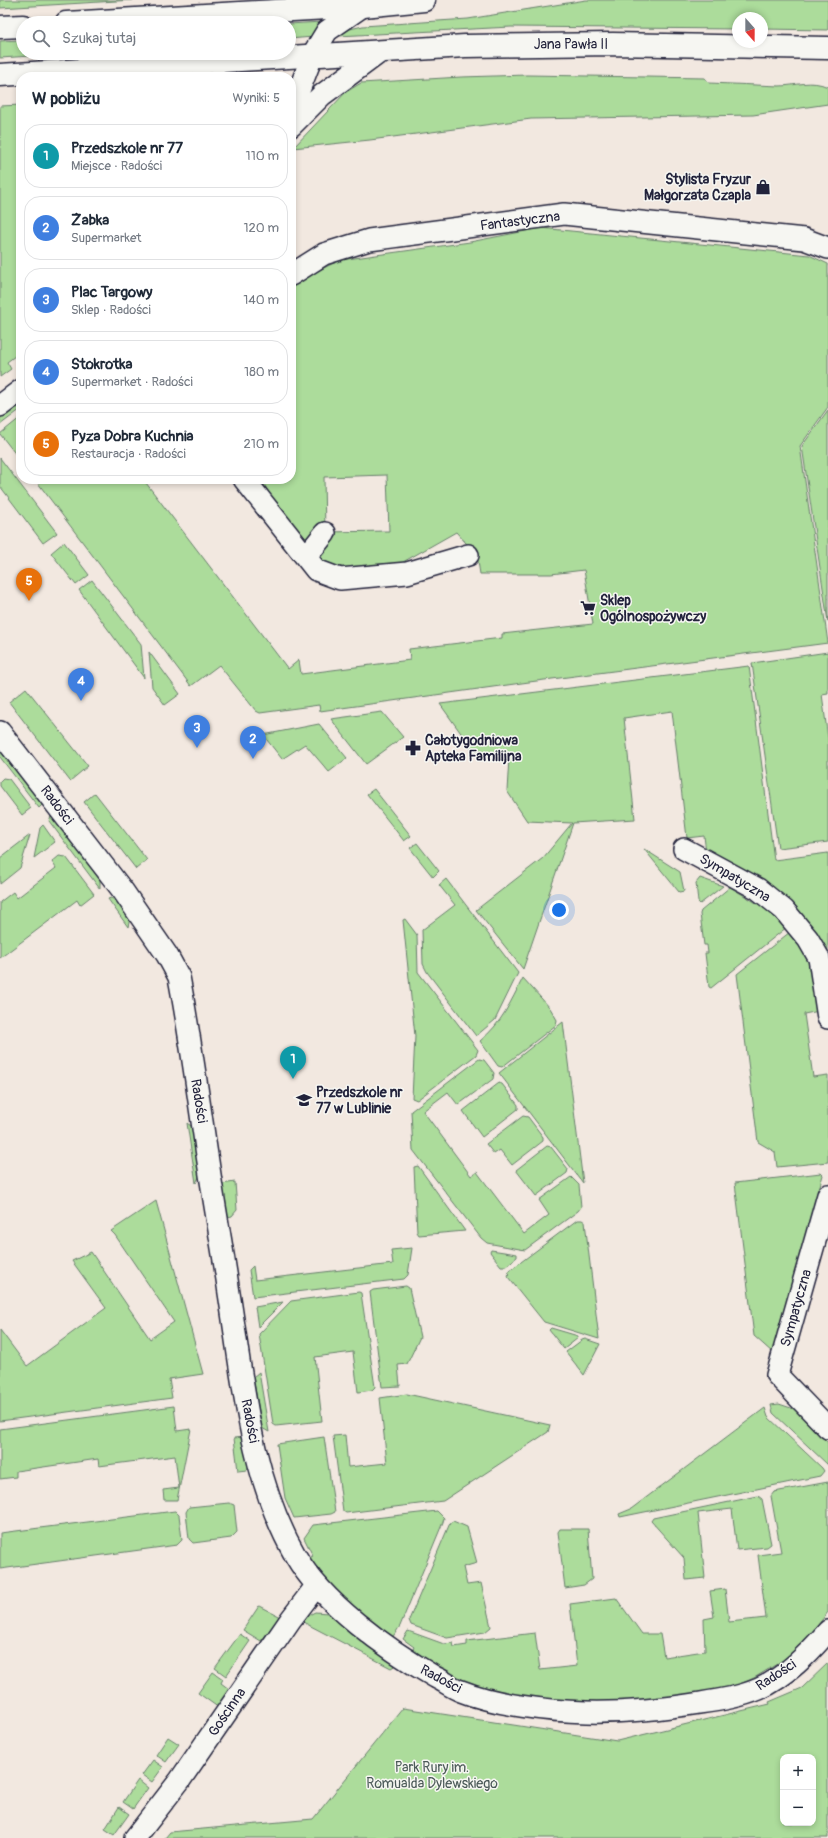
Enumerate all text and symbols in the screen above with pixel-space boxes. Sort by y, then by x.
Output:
north arrow [732,12,768,48]
search box [16,16,296,60]
icon: search [30,27,52,49]
text: Szukaj tutaj [62,29,136,48]
street label: Jana Pawła II [534,36,608,53]
text: W pobliżu [32,88,100,109]
text: Wyniki: 5 [233,90,280,106]
text: Przedszkole nr 77 [71,139,183,158]
text: 1 [43,148,49,164]
text: 110 m [246,148,279,164]
text: Miejsce · Radości [71,158,162,174]
place label: Stylista Fryzur Małgorzata Czapla [644,171,752,204]
shop icon: Stylista Fryzur Małgorzata Czapla [754,178,772,196]
street label: Fantastyczna [479,208,561,234]
text: Żabka [71,211,109,230]
text: 2 [42,220,50,236]
text: 120 m [243,220,279,236]
text: Supermarket [71,230,142,246]
text: Plac Targowy [71,283,152,302]
text: 3 [42,292,50,308]
text: 140 m [243,292,279,308]
text: Sklep · Radości [71,302,151,318]
text: Stokrotka [71,355,133,374]
text: 4 [42,364,50,380]
text: 180 m [244,364,279,380]
text: Supermarket · Radości [71,374,193,390]
text: Pyza Dobra Kuchnia [71,427,194,446]
text: 5 [42,436,50,452]
text: 210 m [243,436,279,452]
text: Restauracja · Radości [71,446,186,462]
pin: 5 [16,568,42,601]
place label: Sklep Ogólnospożywczy [600,592,706,625]
supermarket icon: Sklep Ogólnospożywczy [579,599,597,617]
pin: 4 [68,668,94,701]
pin: 3 [184,715,210,748]
pin: 2 [240,726,266,759]
place label: Całotygodniowa Apteka Familijna [425,732,522,765]
pharmacy icon: Całotygodniowa Apteka Familijna [404,739,422,757]
street label: Radości [37,782,78,828]
street label: Sympatyczna [696,850,774,906]
your location [549,900,569,920]
pin: 1 [280,1046,306,1079]
street label: Radości [187,1078,211,1125]
place label: Przedszkole nr 77 w Lublinie [316,1084,404,1117]
school or university icon: Przedszkole nr 77 w Lublinie [295,1091,313,1109]
street label: Sympatyczna [777,1267,815,1349]
street label: Radości [237,1397,263,1445]
street label: Radości [753,1655,800,1694]
street label: Radości [417,1661,465,1697]
street label: Gościnna [205,1684,249,1740]
map controls [780,1754,816,1826]
button: + [780,1754,816,1790]
park label: Park Rury im. Romualda Dylewskiego [366,1759,498,1792]
button: − [780,1790,816,1826]

